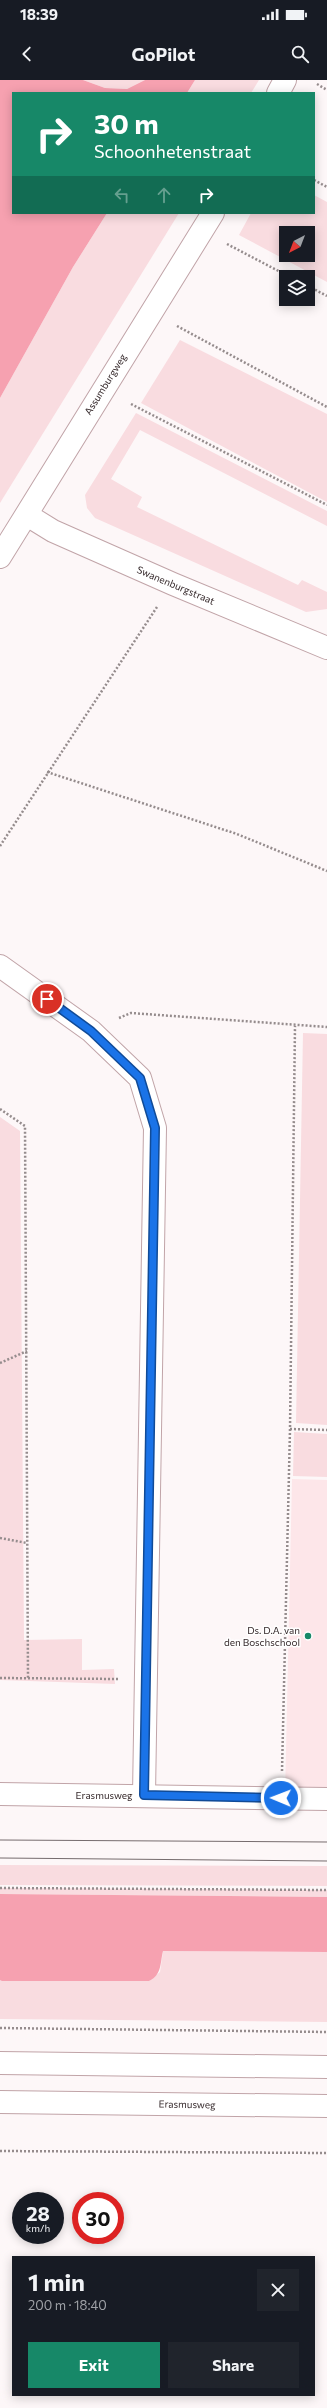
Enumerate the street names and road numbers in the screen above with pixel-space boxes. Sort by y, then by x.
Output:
street label: Assumburgweg [81,351,129,417]
street label: Swanenburgstraat [135,563,217,607]
street label: Erasmusweg [76,1789,133,1801]
street label: Erasmusweg [158,2098,216,2111]

